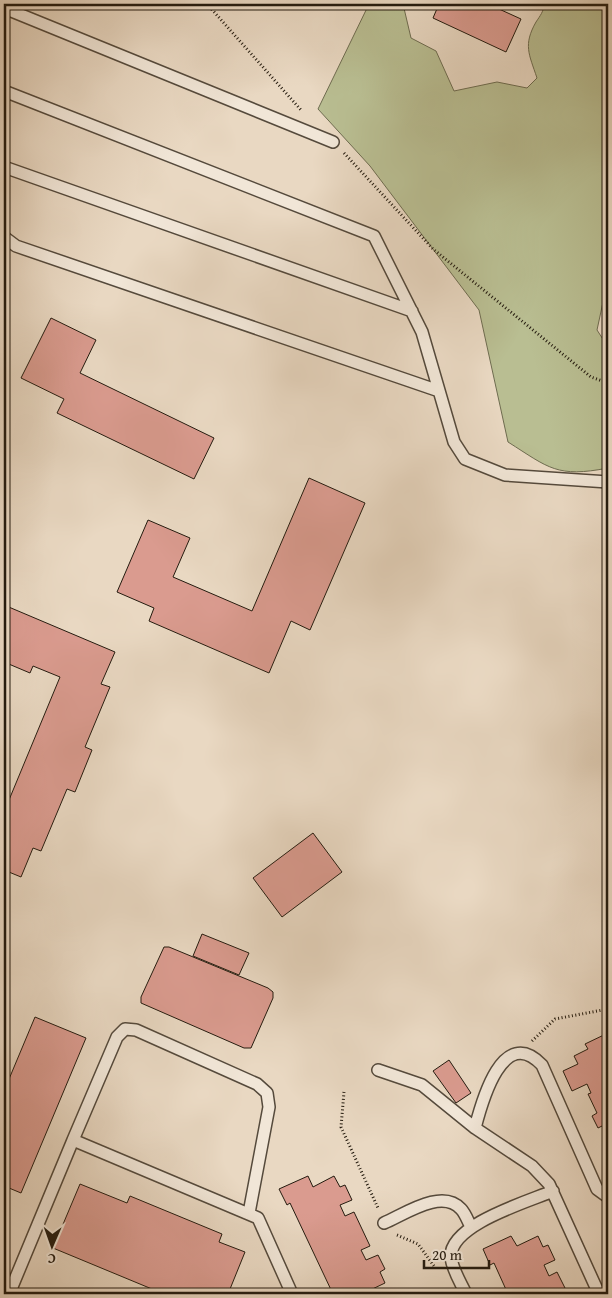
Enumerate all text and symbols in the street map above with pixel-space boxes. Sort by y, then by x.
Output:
north arrow [28,1220,78,1270]
scale bar [424,1238,490,1270]
text: 20 m [432,1244,463,1265]
text: С [47,1249,56,1269]

